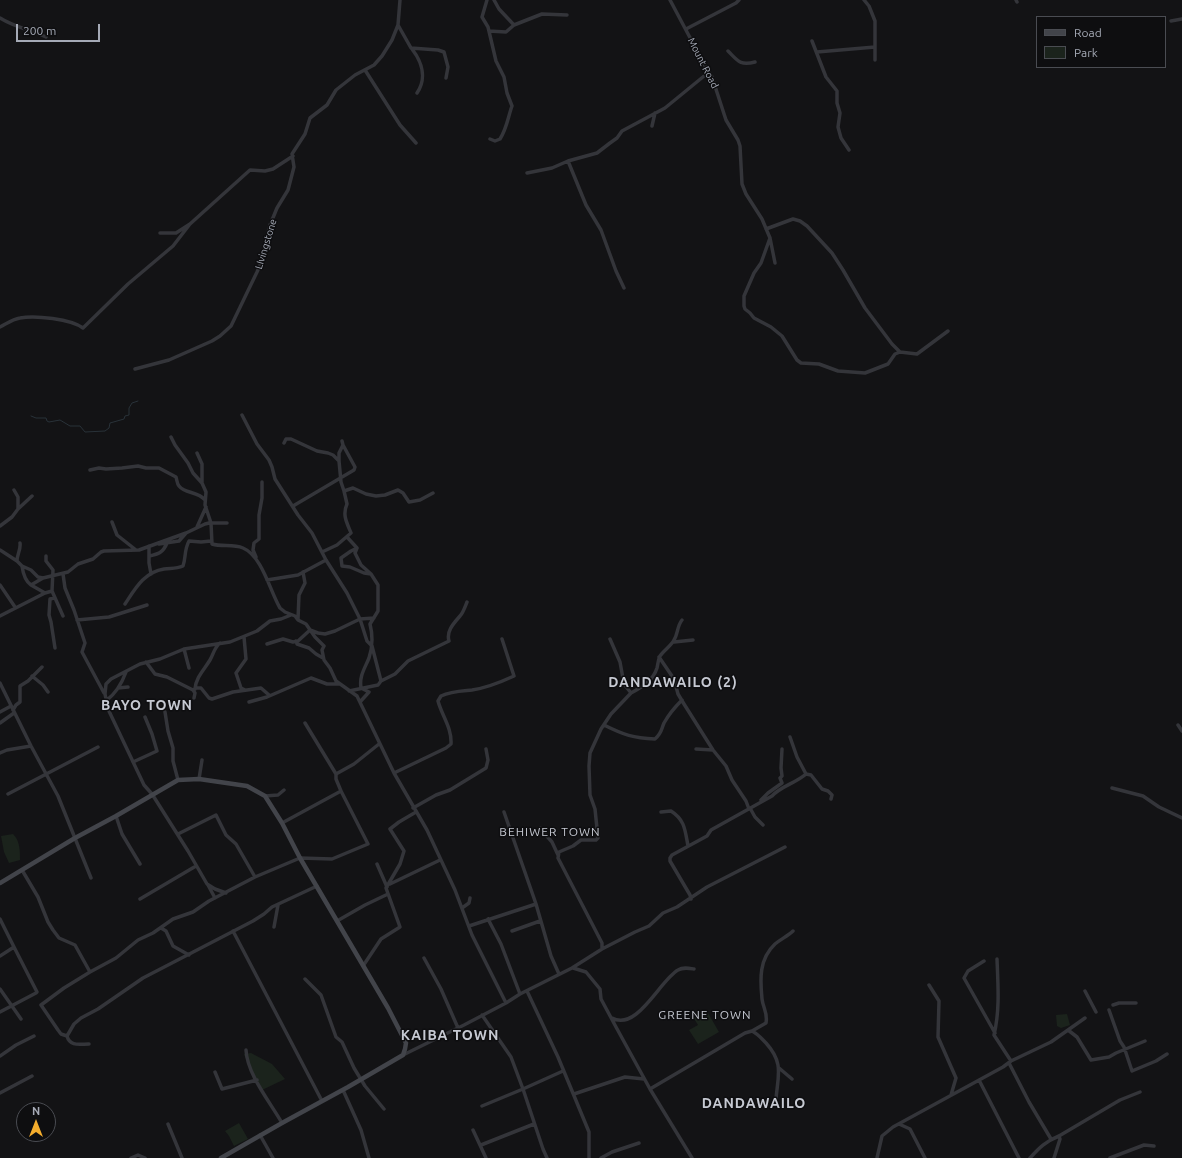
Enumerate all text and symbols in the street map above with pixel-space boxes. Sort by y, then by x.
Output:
scale bar [18,16,102,42]
legend [1036,16,1166,68]
text: 200 m [23,24,56,37]
text: Road [1074,26,1102,39]
street label: Mount Road [685,36,721,90]
text: Park [1074,46,1098,59]
street label: LIvingstone [253,218,279,270]
district label: DANDAWAILO (2) [608,674,738,690]
district label: BAYO TOWN [101,697,193,713]
district label: BEHIWER TOWN [499,825,601,839]
district label: GREENE TOWN [658,1008,752,1022]
district label: KAIBA TOWN [401,1027,499,1043]
district label: DANDAWAILO [702,1095,806,1111]
north arrow [16,1102,56,1142]
text: N [32,1105,40,1117]

